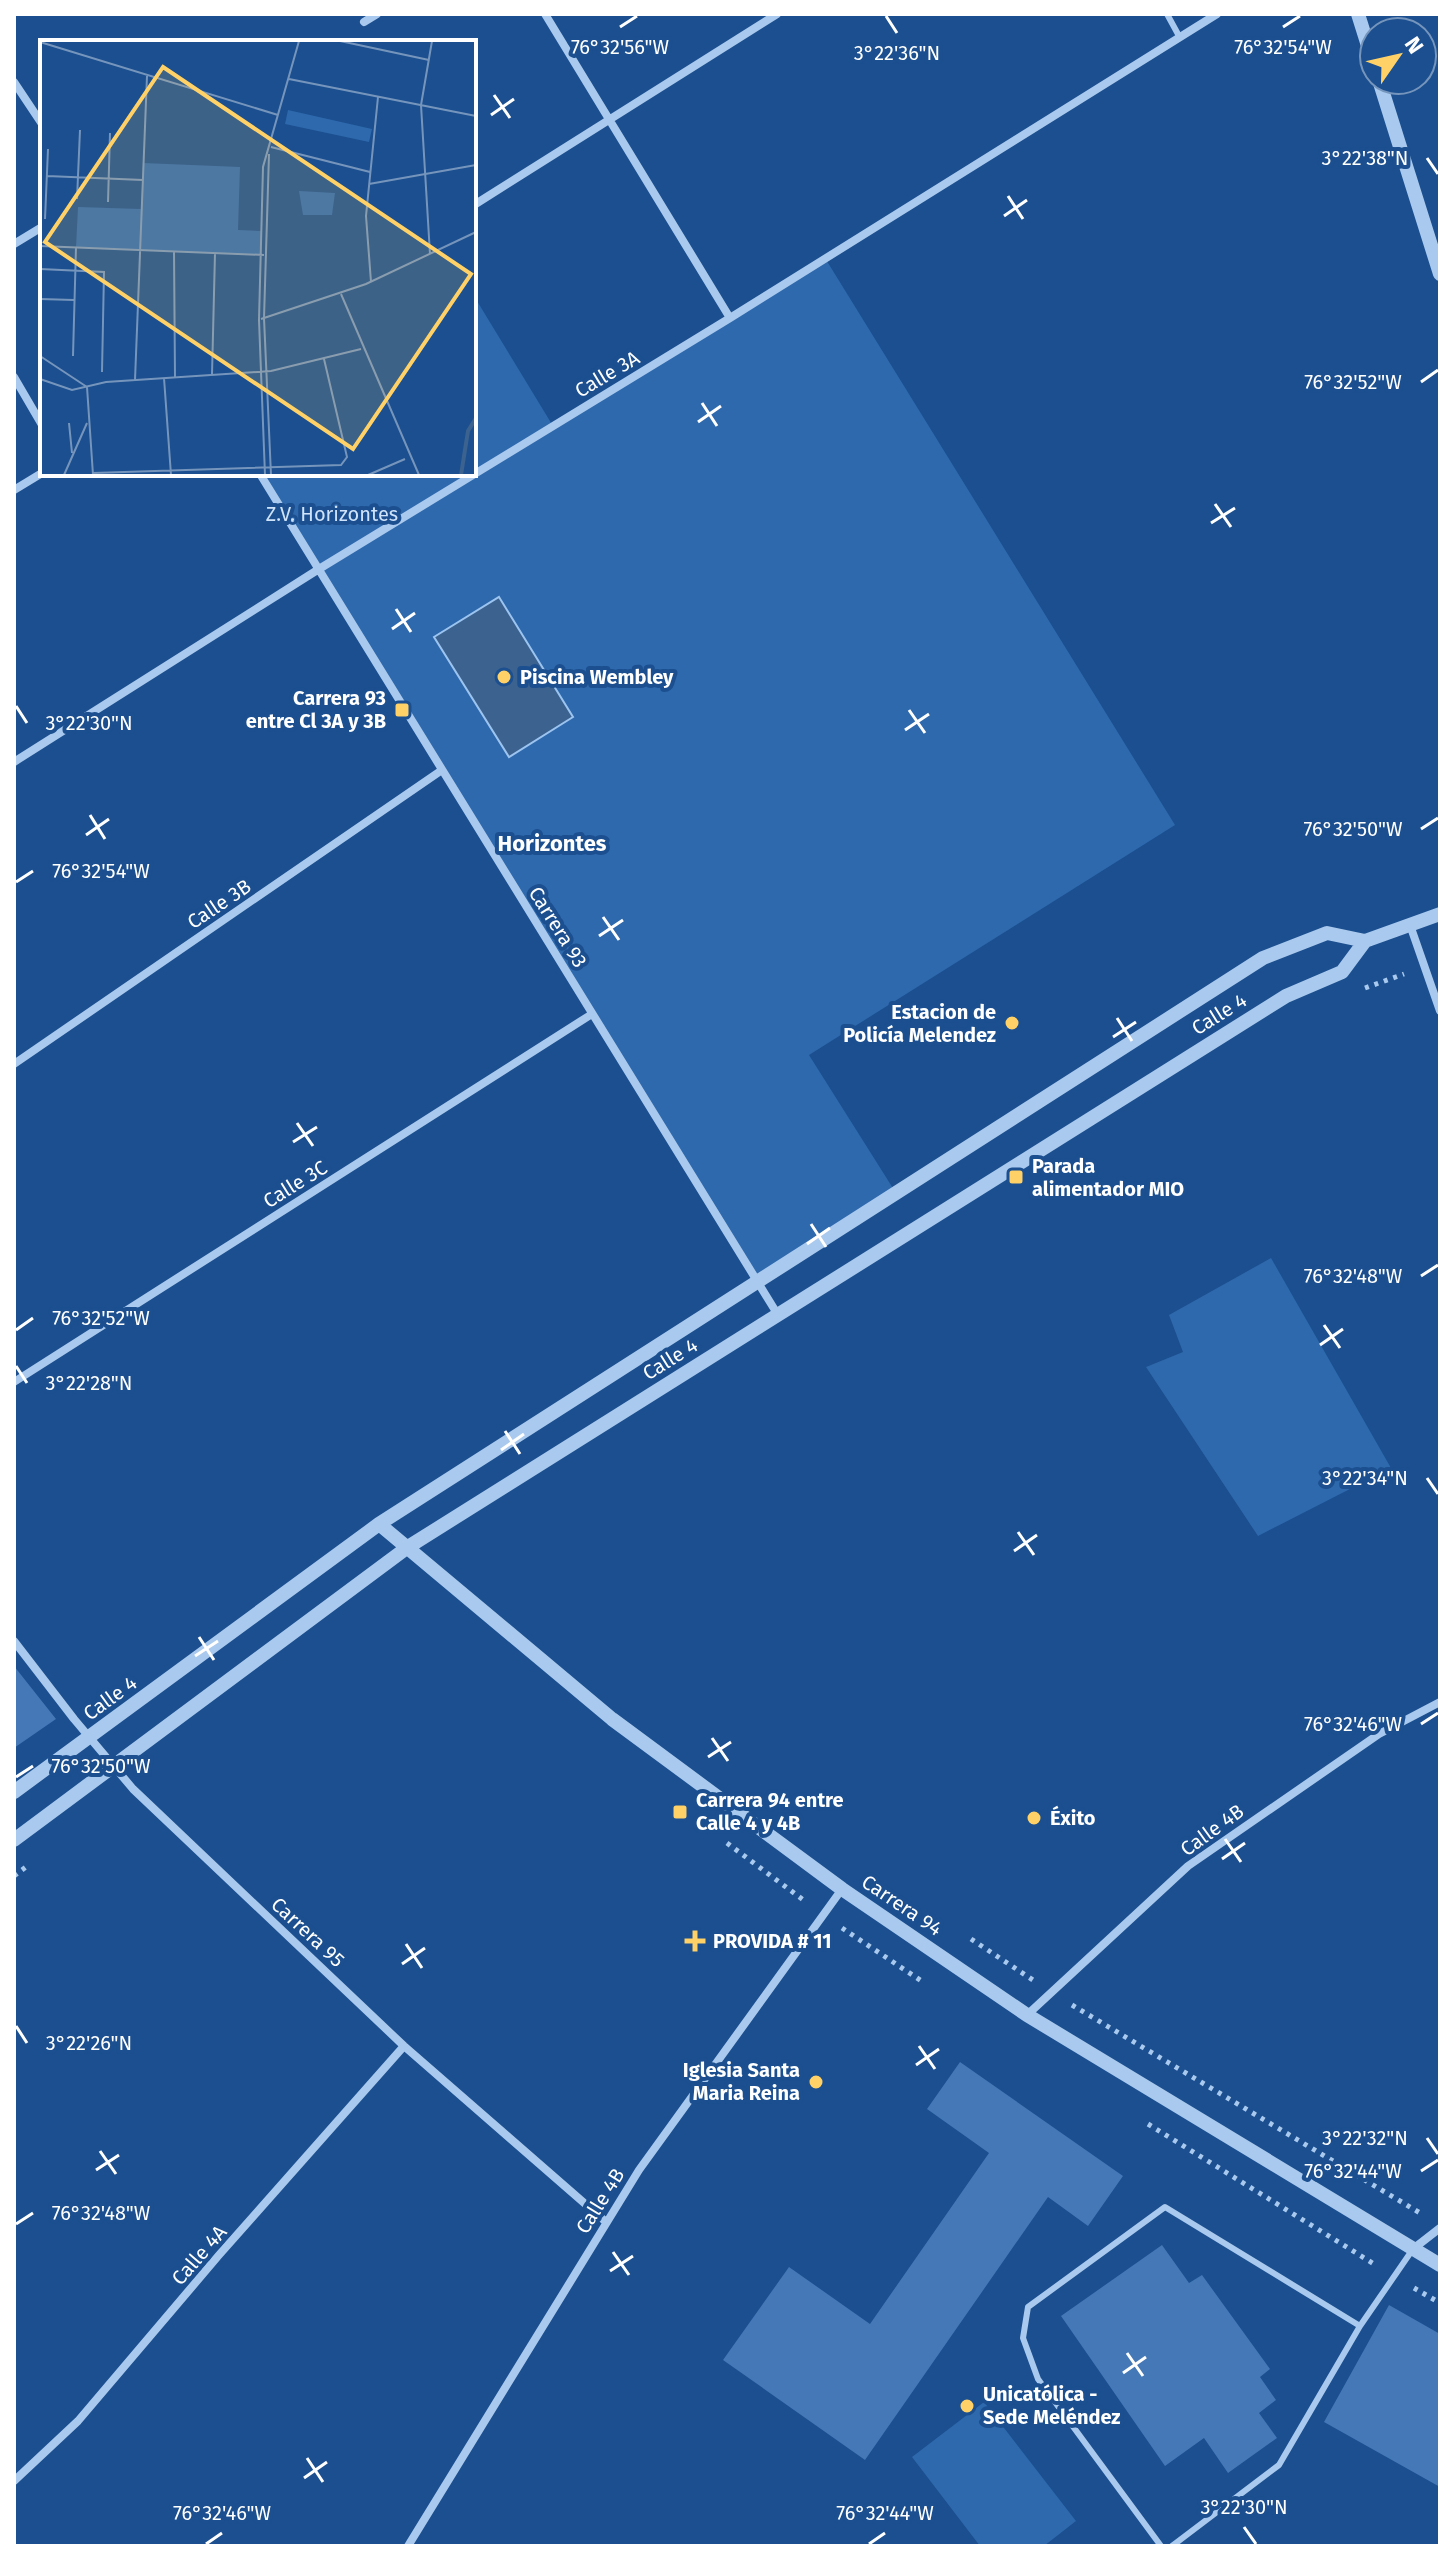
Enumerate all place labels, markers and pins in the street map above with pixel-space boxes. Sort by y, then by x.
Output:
place label: Piscina Wembley [520,665,674,689]
marker: Piscina Wembley [495,668,513,686]
place label: Carrera 93 entre Cl 3A y 3B [246,686,386,733]
marker: Carrera 93 entre Cl 3A y 3B [393,701,411,719]
place label: Estacion de Policía Melendez [843,1000,996,1047]
marker: Estacion de Policía Melendez [1003,1014,1021,1032]
place label: Parada alimentador MIO [1032,1154,1184,1201]
marker: Parada alimentador MIO [1007,1168,1025,1186]
place label: Carrera 94 entre Calle 4 y 4B [696,1788,844,1835]
marker: Carrera 94 entre Calle 4 y 4B [671,1803,689,1821]
place label: Éxito [1050,1805,1096,1830]
marker: Éxito [1025,1809,1043,1827]
place label: PROVIDA # 11 [713,1929,832,1953]
marker: PROVIDA # 11 [684,1930,706,1952]
place label: Iglesia Santa Maria Reina [683,2058,800,2105]
marker: Iglesia Santa Maria Reina [807,2073,825,2091]
place label: Unicatólica - Sede Meléndez [983,2382,1120,2429]
marker: Unicatólica - Sede Meléndez [958,2397,976,2415]

